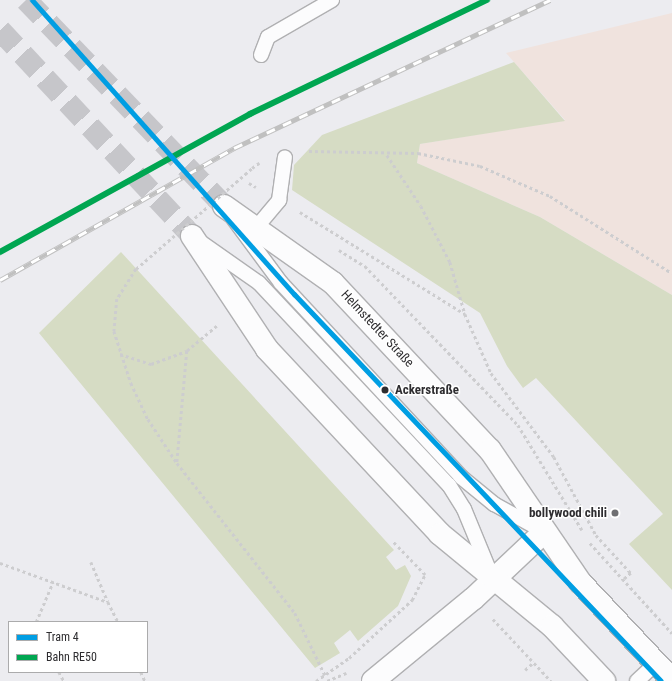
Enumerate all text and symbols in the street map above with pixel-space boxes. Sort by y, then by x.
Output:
street label: Helmstedter Straße [337,287,417,371]
place label: Ackerstraße [395,382,459,398]
marker: Ackerstraße [378,383,392,397]
place label: bollywood chili [529,505,607,521]
marker: bollywood chili [610,508,620,518]
legend [8,621,148,673]
text: Tram 4 [46,630,79,644]
text: Bahn RE50 [46,650,97,664]

